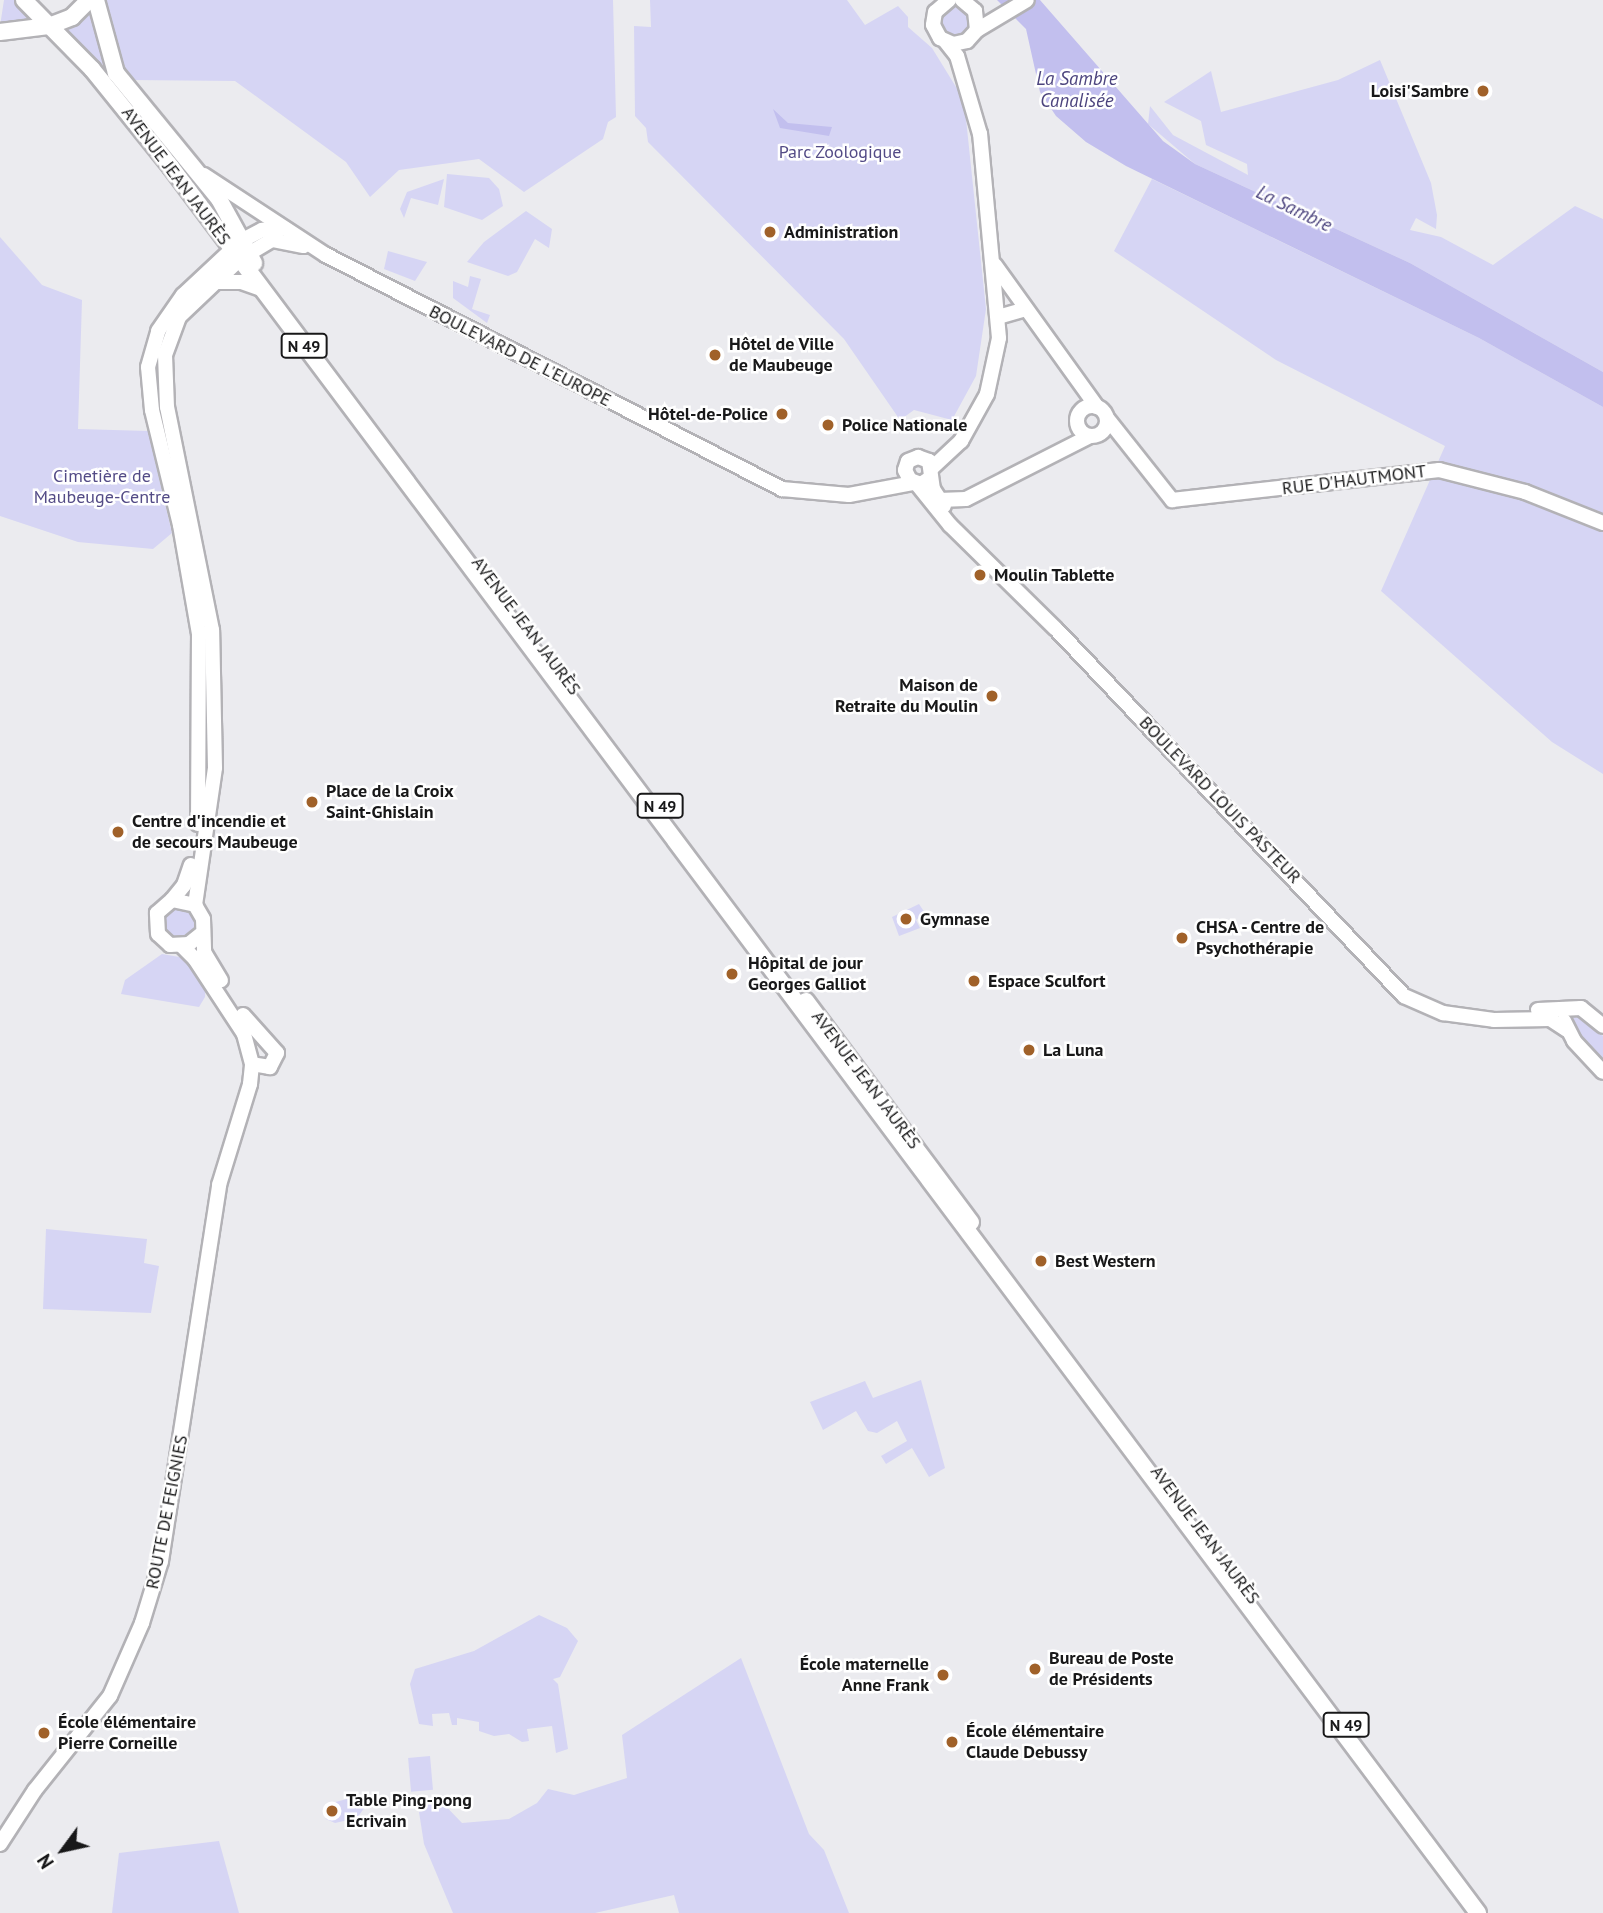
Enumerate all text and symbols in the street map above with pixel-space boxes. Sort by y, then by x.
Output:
water label: La Sambre Canalisée [1036,68,1118,112]
place label: Loisi'Sambre [1371,80,1469,102]
marker: Loisi'Sambre [1475,83,1491,99]
street label: AVENUE JEAN JAURÈS [117,103,235,249]
park label: Parc Zoologique [778,141,902,163]
water label: La Sambre [1252,181,1336,237]
place label: Administration [784,221,898,243]
marker: Administration [762,224,778,240]
street label: BOULEVARD DE L'EUROPE [425,301,615,411]
road number: N 49 [280,334,328,358]
place label: Hôtel de Ville de Maubeuge [729,334,834,376]
marker: Hôtel de Ville de Maubeuge [707,347,723,363]
place label: Hôtel-de-Police [648,403,768,425]
marker: Hôtel-de-Police [774,406,790,422]
place label: Police Nationale [842,414,967,436]
marker: Police Nationale [820,417,836,433]
street label: RUE D'HAUTMONT [1281,460,1427,500]
park label: Cimetière de Maubeuge-Centre [34,466,170,508]
street label: AVENUE JEAN JAURÈS [467,553,585,699]
place label: Moulin Tablette [994,564,1115,586]
marker: Moulin Tablette [972,567,988,583]
place label: Maison de Retraite du Moulin [835,675,978,718]
marker: Maison de Retraite du Moulin [984,688,1000,704]
street label: BOULEVARD LOUIS PASTEUR [1135,712,1305,888]
place label: Place de la Croix Saint-Ghislain [326,781,454,824]
road number: N 49 [636,793,684,818]
marker: Place de la Croix Saint-Ghislain [304,794,320,810]
place label: Centre d'incendie et de secours Maubeuge [132,811,298,854]
marker: Centre d'incendie et de secours Maubeuge [110,824,126,840]
place label: Gymnase [920,908,990,930]
marker: Gymnase [898,911,914,927]
place label: CHSA - Centre de Psychothérapie [1196,917,1327,960]
marker: CHSA - Centre de Psychothérapie [1174,930,1190,946]
place label: Hôpital de jour Georges Galliot [748,953,866,996]
marker: Hôpital de jour Georges Galliot [722,964,742,984]
place label: Espace Sculfort [988,970,1106,992]
marker: Espace Sculfort [966,973,982,989]
street label: AVENUE JEAN JAURÈS [807,1007,925,1153]
place label: La Luna [1043,1039,1103,1061]
marker: La Luna [1021,1042,1037,1058]
place label: Best Western [1055,1250,1156,1272]
marker: Best Western [1033,1253,1049,1269]
street label: ROUTE DE FEIGNIES [141,1433,193,1591]
street label: AVENUE JEAN JAURÈS [1146,1462,1264,1608]
place label: Bureau de Poste de Présidents [1049,1648,1174,1690]
place label: École maternelle Anne Frank [800,1654,929,1696]
marker: Bureau de Poste de Présidents [1027,1661,1043,1677]
marker: École maternelle Anne Frank [935,1667,951,1683]
place label: École élémentaire Pierre Corneille [58,1712,196,1754]
road number: N 49 [1322,1712,1370,1737]
place label: École élémentaire Claude Debussy [966,1721,1104,1764]
marker: École élémentaire Pierre Corneille [36,1725,52,1741]
marker: École élémentaire Claude Debussy [944,1734,960,1750]
place label: Table Ping-pong Ecrivain [346,1790,472,1832]
marker: Table Ping-pong Ecrivain [324,1803,340,1819]
north arrow [28,1815,98,1885]
text: N [32,1850,59,1873]

